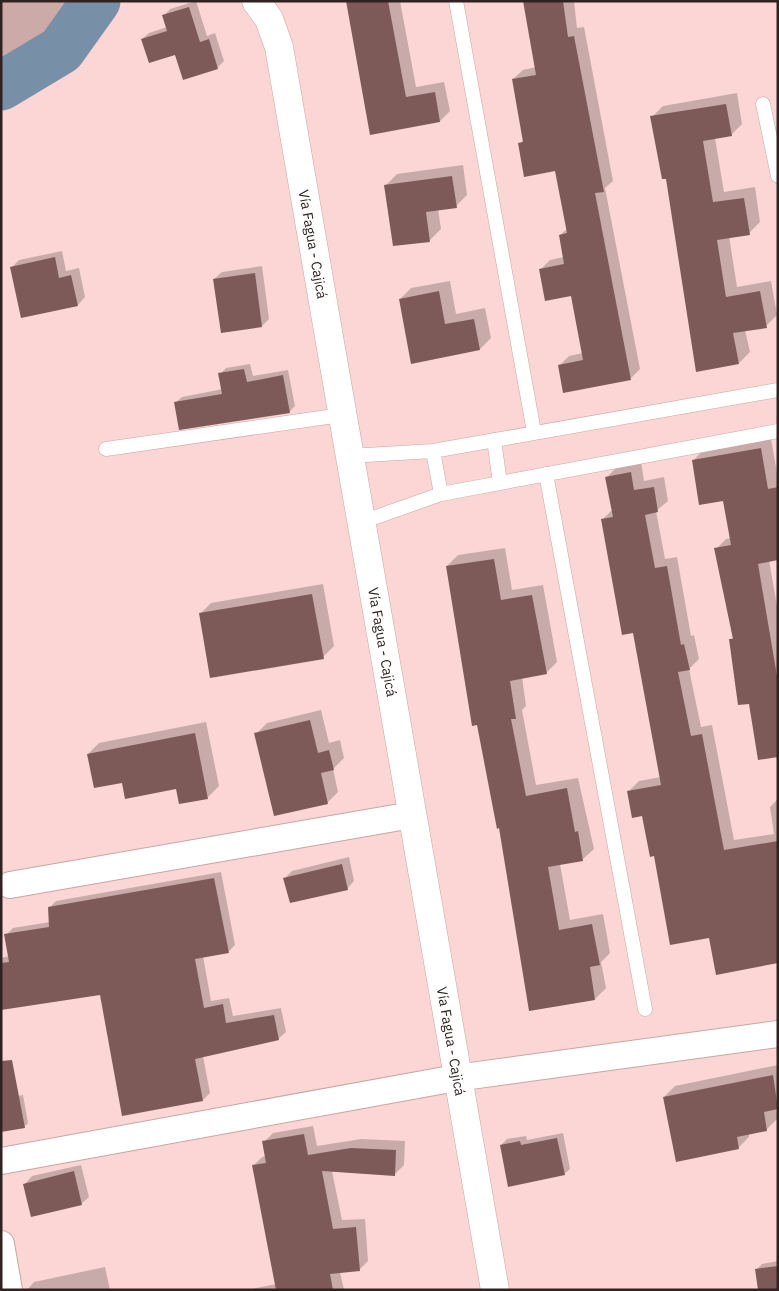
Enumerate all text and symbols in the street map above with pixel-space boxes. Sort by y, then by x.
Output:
street label: Vía Fagua - Cajicá [295,188,331,301]
street label: Vía Fagua - Cajicá [364,586,401,699]
street label: Vía Fagua - Cajicá [433,985,469,1098]

